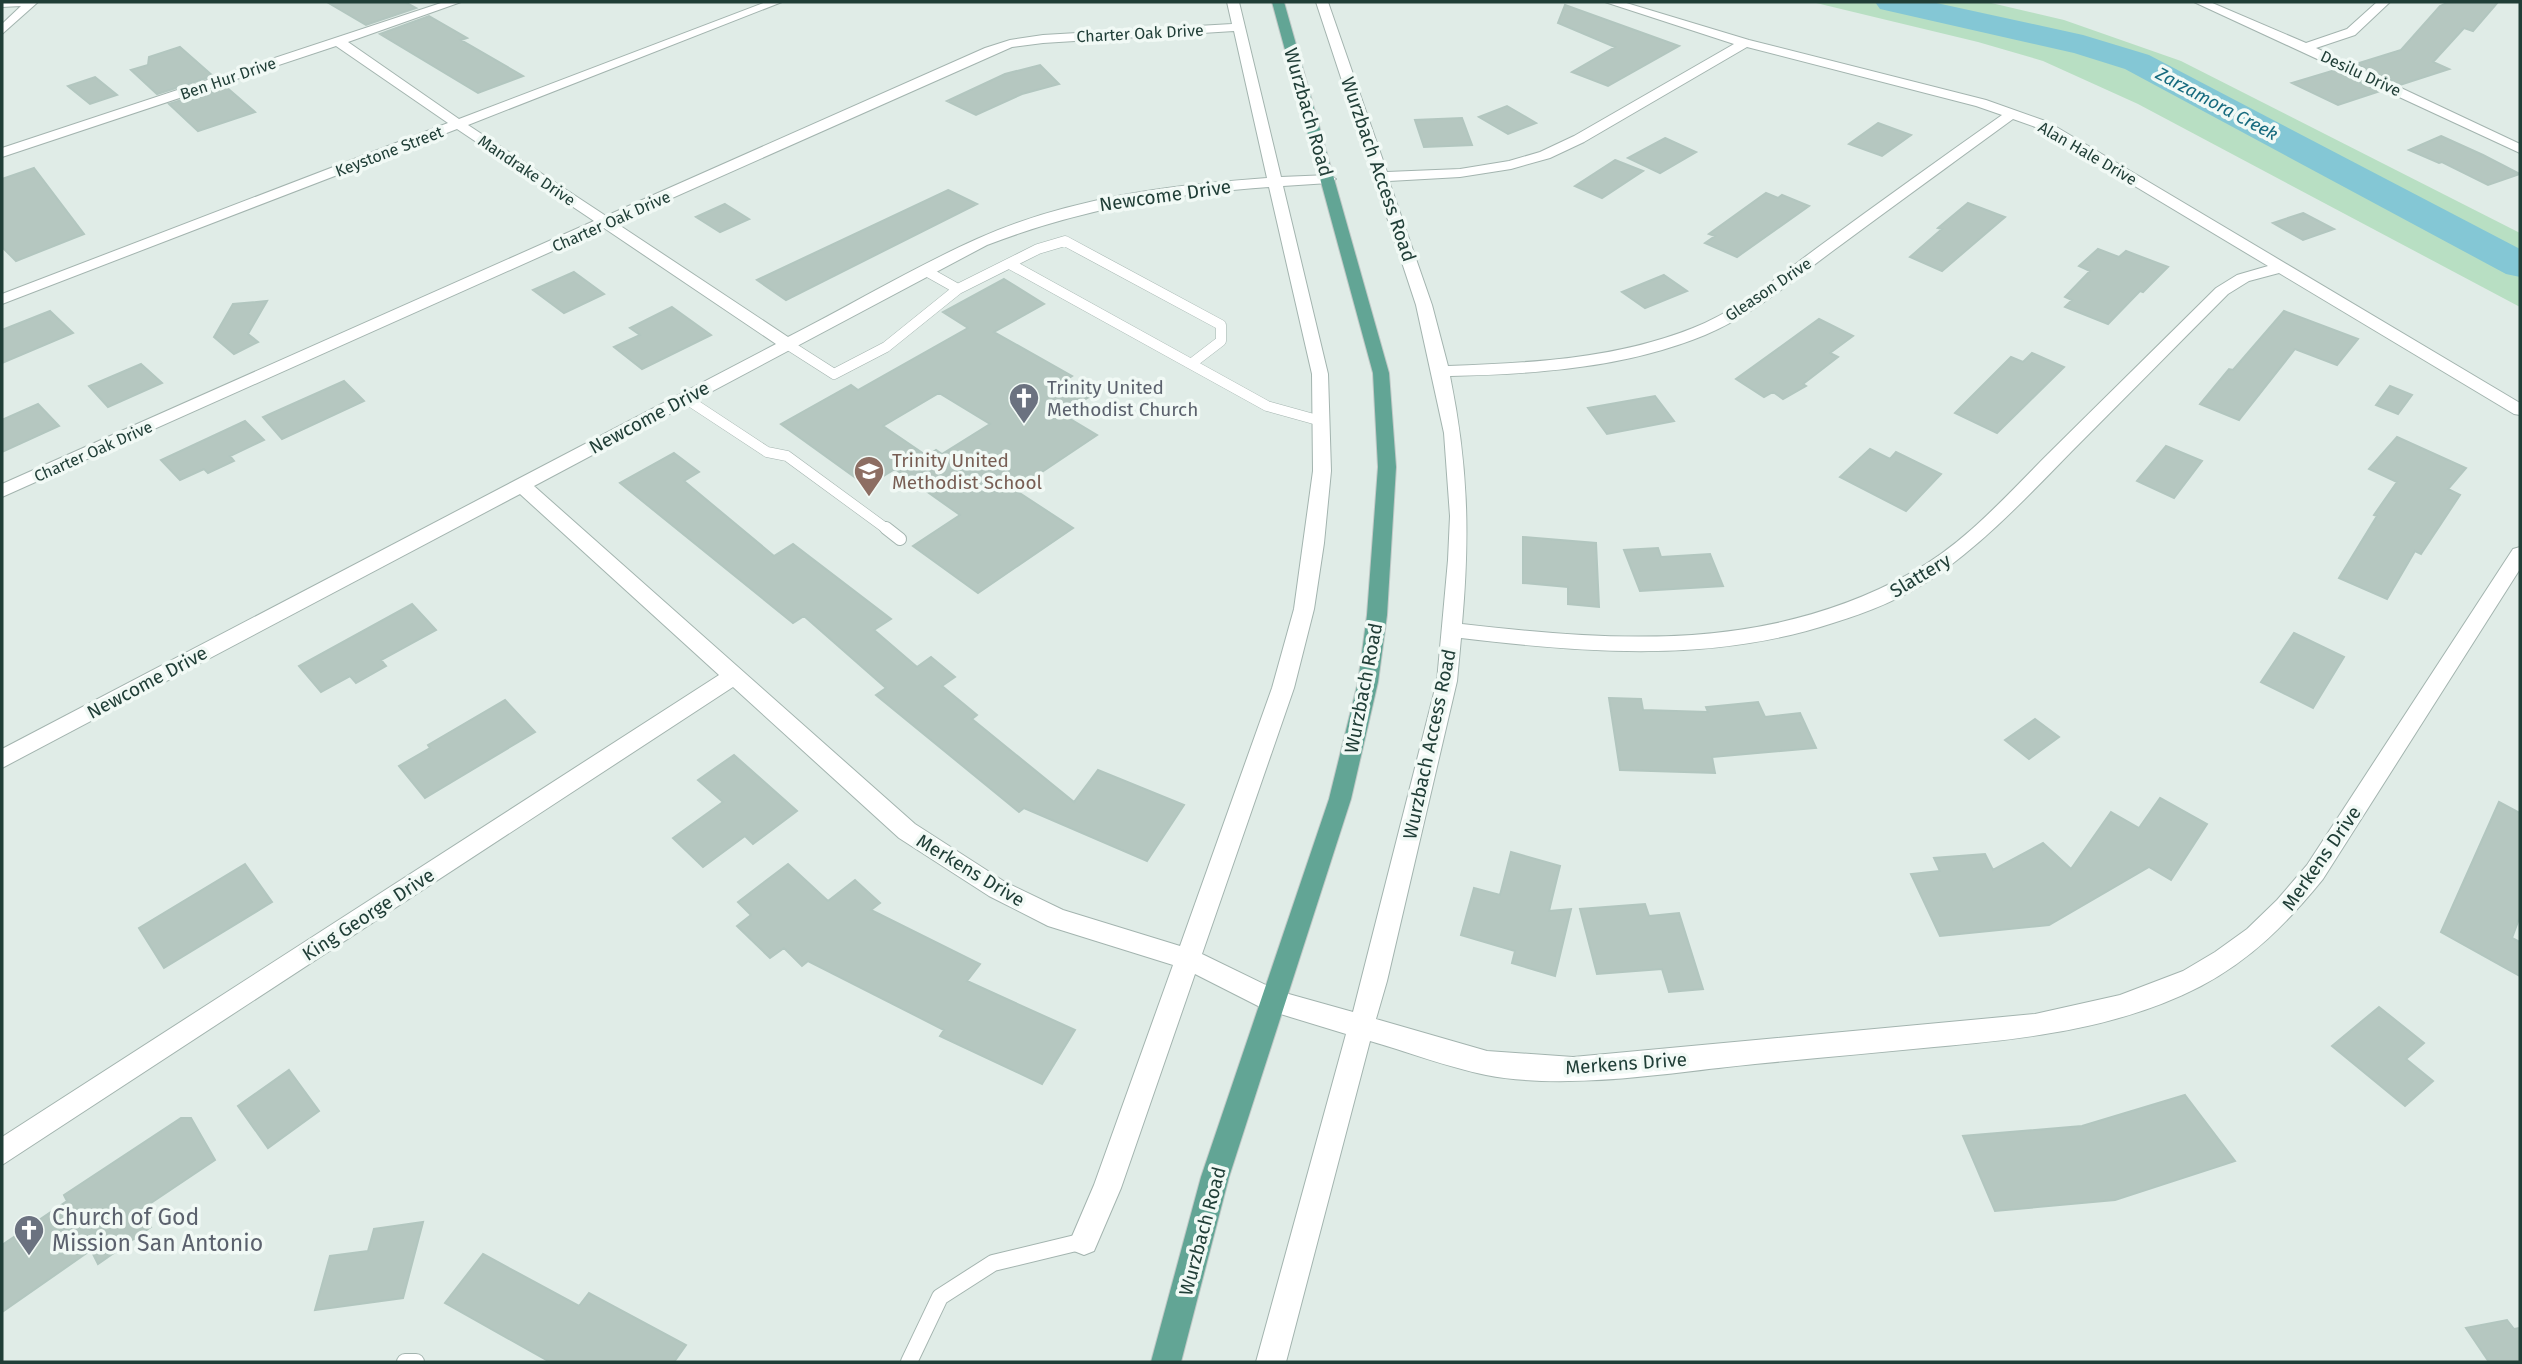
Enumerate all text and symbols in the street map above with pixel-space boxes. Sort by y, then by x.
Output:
street label: Charter Oak Drive [1076,21,1204,46]
street label: Wurzbach Road [1279,45,1338,179]
street label: Desilu Drive [2317,47,2404,100]
street label: Ben Hur Drive [178,53,279,104]
water label: Zarzamora Creek [2151,62,2282,145]
street label: Wurzbach Access Road [1336,74,1421,265]
street label: Alan Hale Drive [2035,118,2140,189]
street label: Keystone Street [333,122,446,181]
street label: Mandrake Drive [475,131,579,210]
street label: Newcome Drive [1098,175,1233,216]
street label: Charter Oak Drive [549,187,673,256]
street label: Gleason Drive [1722,254,1815,325]
street label: Newcome Drive [585,376,713,459]
place label: Trinity United Methodist Church [1047,376,1198,421]
church icon: Trinity United Methodist Church [1007,381,1041,425]
street label: Charter Oak Drive [31,417,155,486]
place label: Trinity United Methodist School [892,449,1042,494]
school or university icon: Trinity United Methodist School [852,454,886,498]
street label: Slattery [1886,548,1955,602]
street label: Wurzbach Road [1340,621,1387,755]
street label: Newcome Drive [83,641,211,724]
street label: Wurzbach Access Road [1398,647,1461,841]
street label: Merkens Drive [2277,802,2366,915]
street label: Merkens Drive [913,829,1029,912]
street label: King George Drive [298,863,439,966]
street label: Merkens Drive [1564,1048,1688,1079]
street label: Wurzbach Road [1174,1164,1231,1298]
place label: Church of God Mission San Antonio [52,1203,263,1257]
church icon: Church of God Mission San Antonio [12,1213,46,1257]

